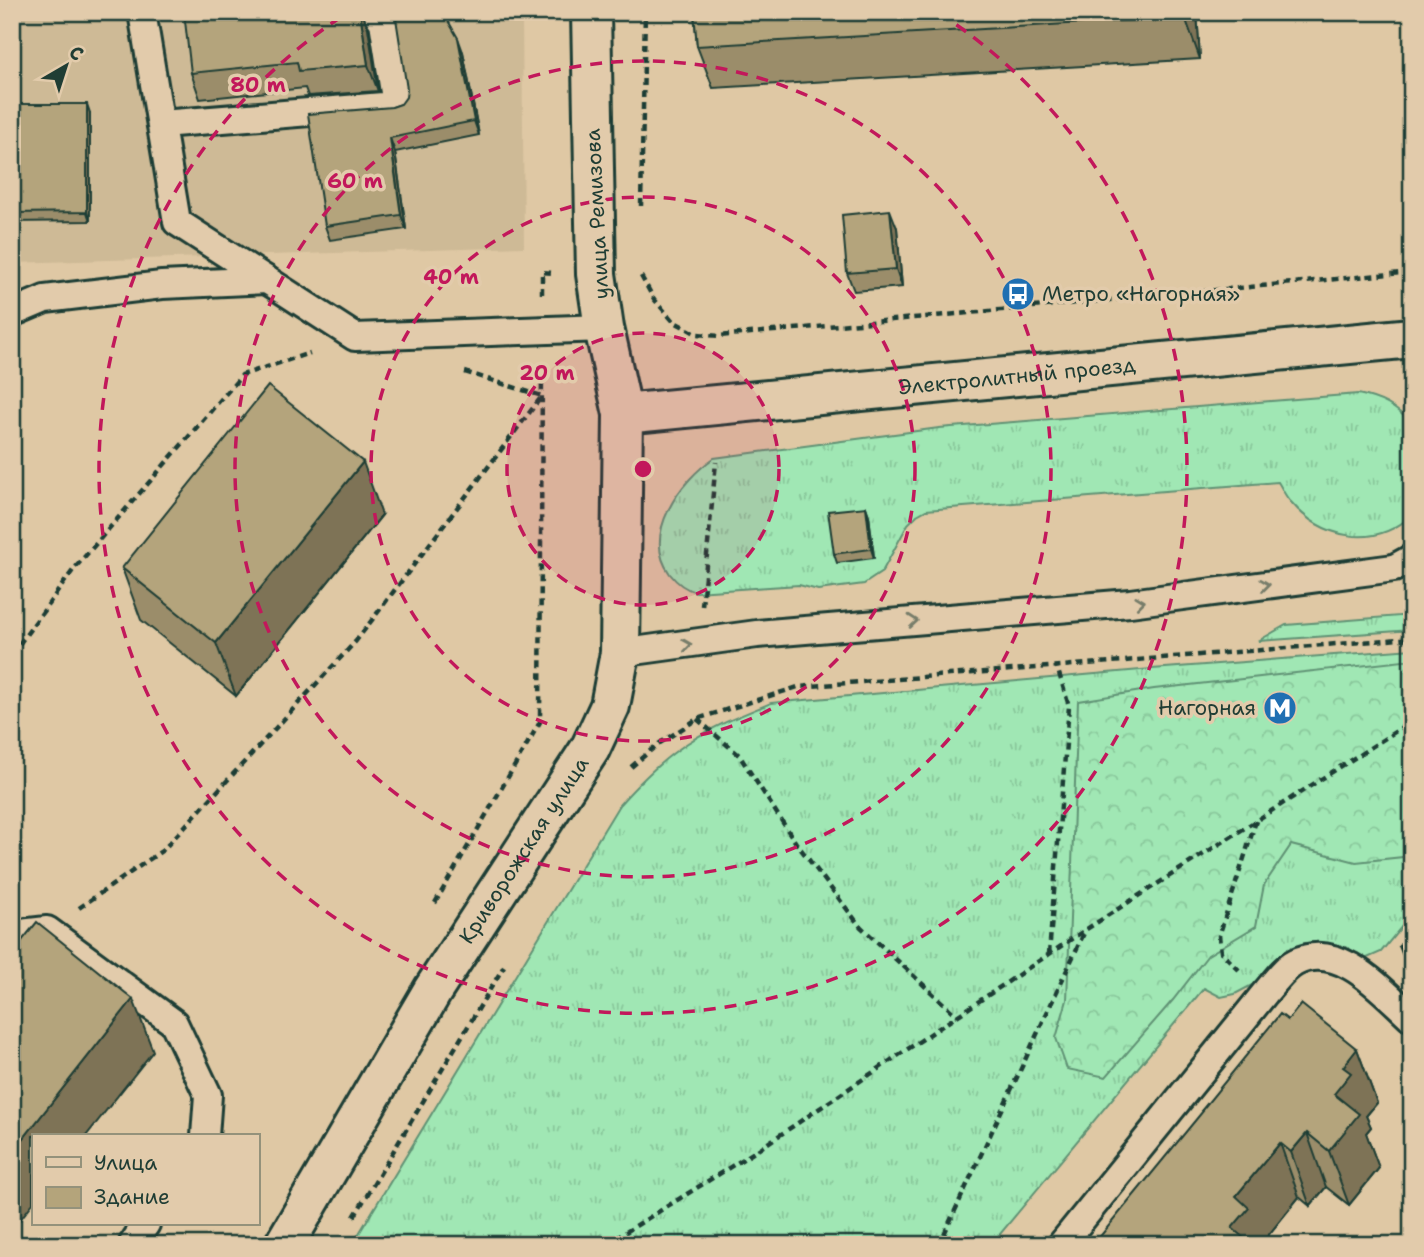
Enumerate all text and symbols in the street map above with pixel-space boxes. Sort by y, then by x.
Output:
north arrow [32,32,102,102]
text: С [64,40,89,67]
text: 80 m [230,71,286,99]
street label: улица Ремизова [579,128,615,300]
text: 60 m [327,167,383,195]
text: 40 m [423,263,479,291]
bus stop icon: Метро «Нагорная» [999,275,1037,313]
place label: Метро «Нагорная» [1042,280,1240,308]
street label: Электролитный проезд [897,351,1137,401]
text: 20 m [519,359,575,387]
centre of rings [631,457,655,481]
one-way arrow [1259,578,1270,593]
one-way arrow [1134,594,1146,609]
one-way arrow [908,614,919,629]
one-way arrow [681,637,693,652]
metro station icon: Нагорная [1261,689,1299,727]
place label: Нагорная [1158,694,1256,722]
street label: Криворожская улица [453,751,595,949]
legend [32,1134,259,1226]
text: Улица [94,1149,157,1177]
text: Здание [94,1183,170,1211]

